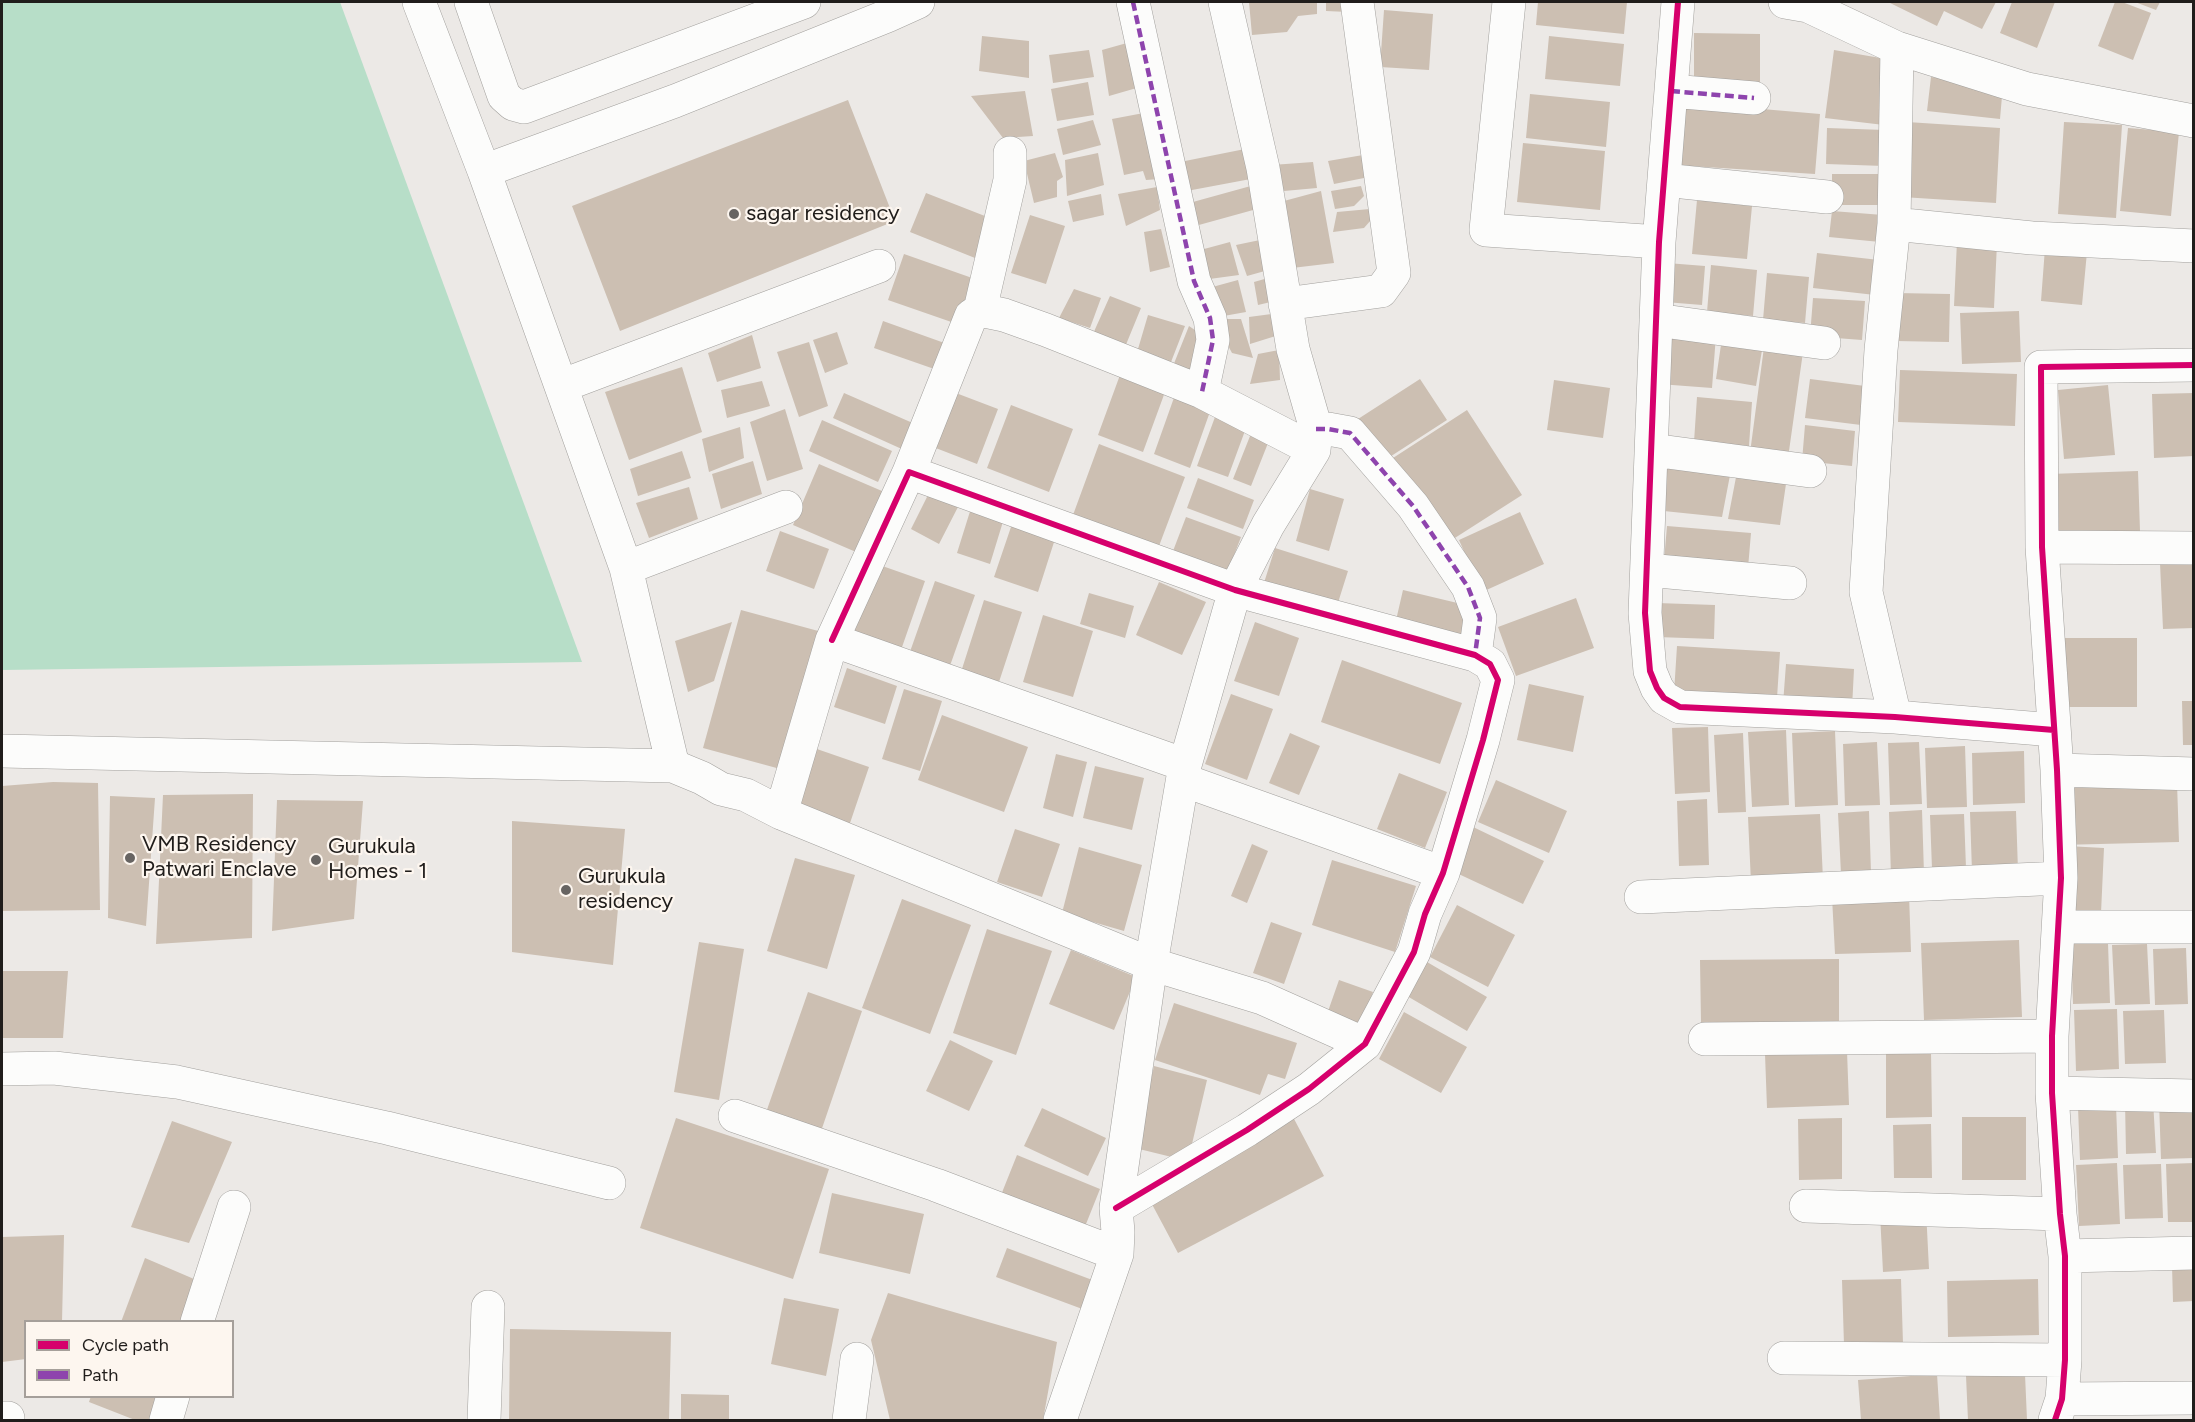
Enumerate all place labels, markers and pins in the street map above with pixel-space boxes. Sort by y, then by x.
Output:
place label: sagar residency [746,201,900,227]
marker: sagar residency [727,207,741,221]
place label: VMB Residency Patwari Enclave [142,832,297,884]
place label: Gurukula Homes - 1 [328,834,427,885]
marker: VMB Residency Patwari Enclave [123,851,137,865]
marker: Gurukula Homes - 1 [309,853,323,867]
place label: Gurukula residency [578,864,673,915]
marker: Gurukula residency [559,883,573,897]

